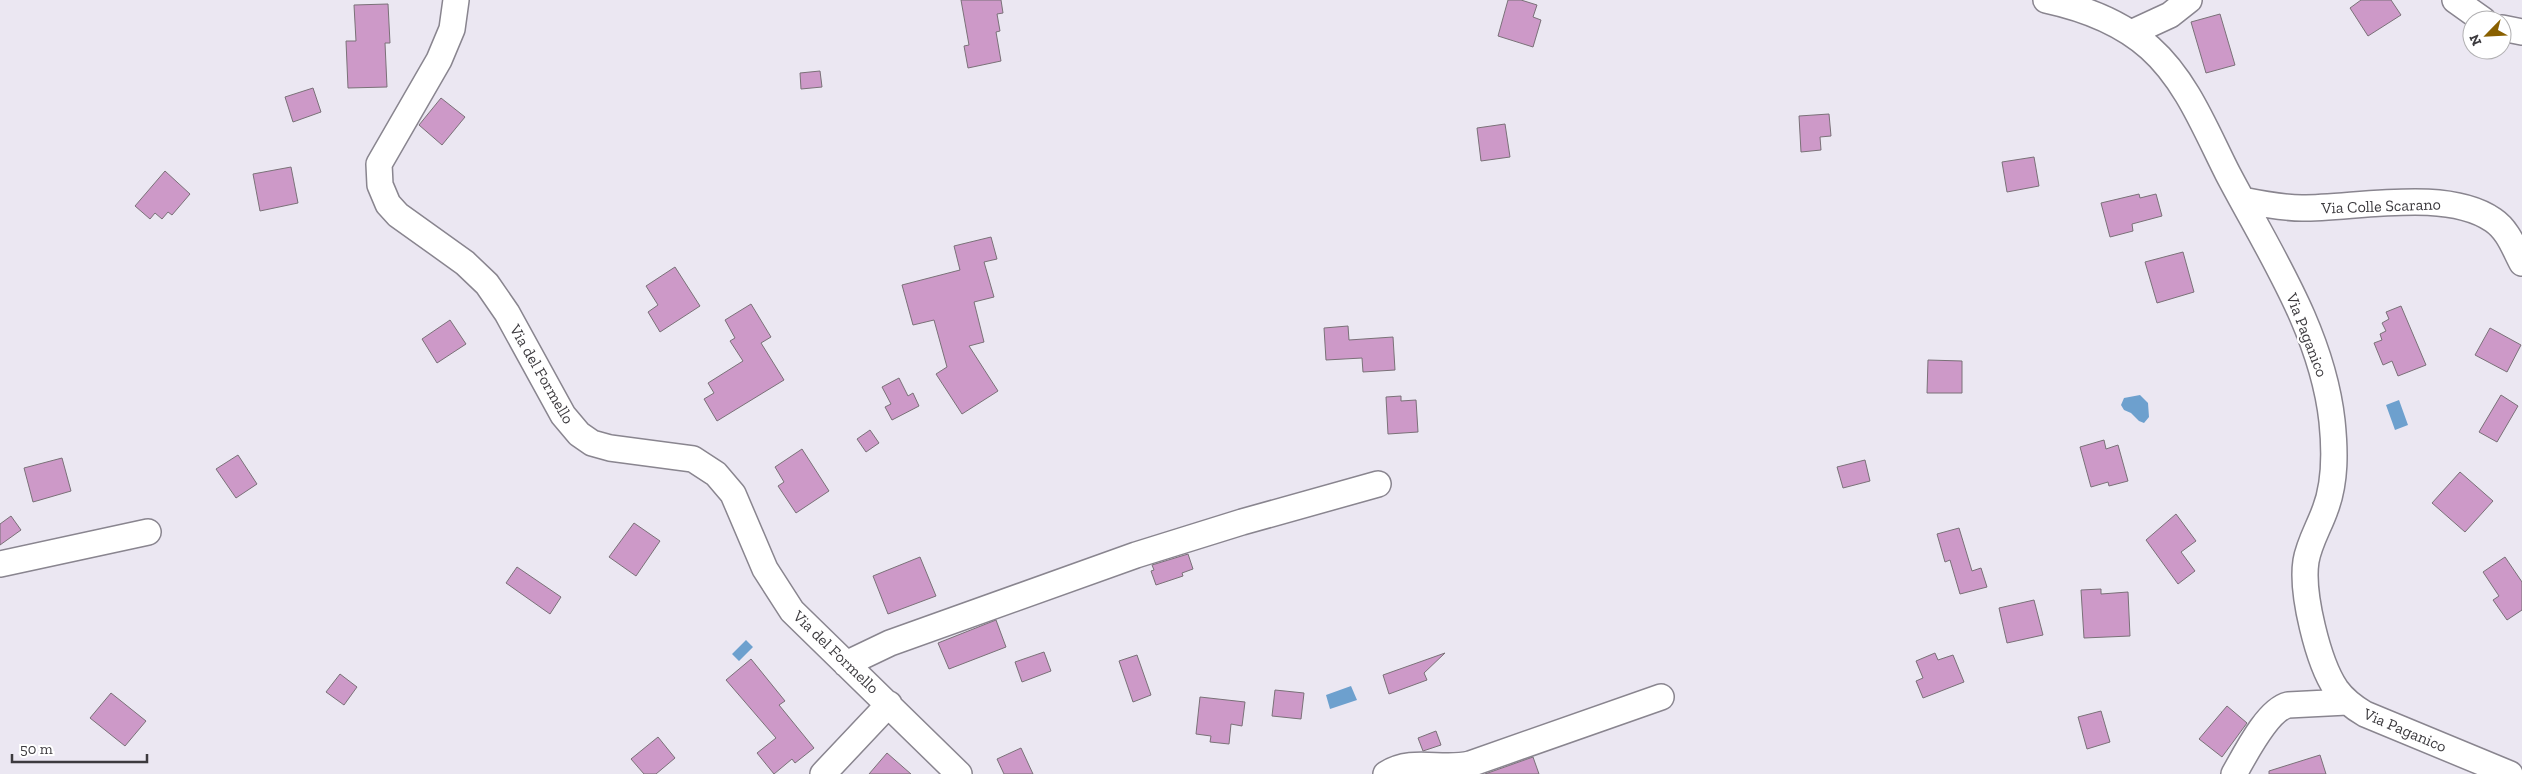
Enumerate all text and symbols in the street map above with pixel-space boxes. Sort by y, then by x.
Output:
north arrow [2462,10,2512,60]
text: N [2466,31,2486,48]
street label: Via Colle Scarano [2320,194,2441,218]
street label: Via Paganico [2282,289,2332,380]
street label: Via del Formello [505,320,578,427]
street label: Via del Formello [789,606,883,698]
street label: Via Paganico [2360,704,2449,756]
scale bar [12,732,148,764]
text: 50 m [20,740,53,758]

